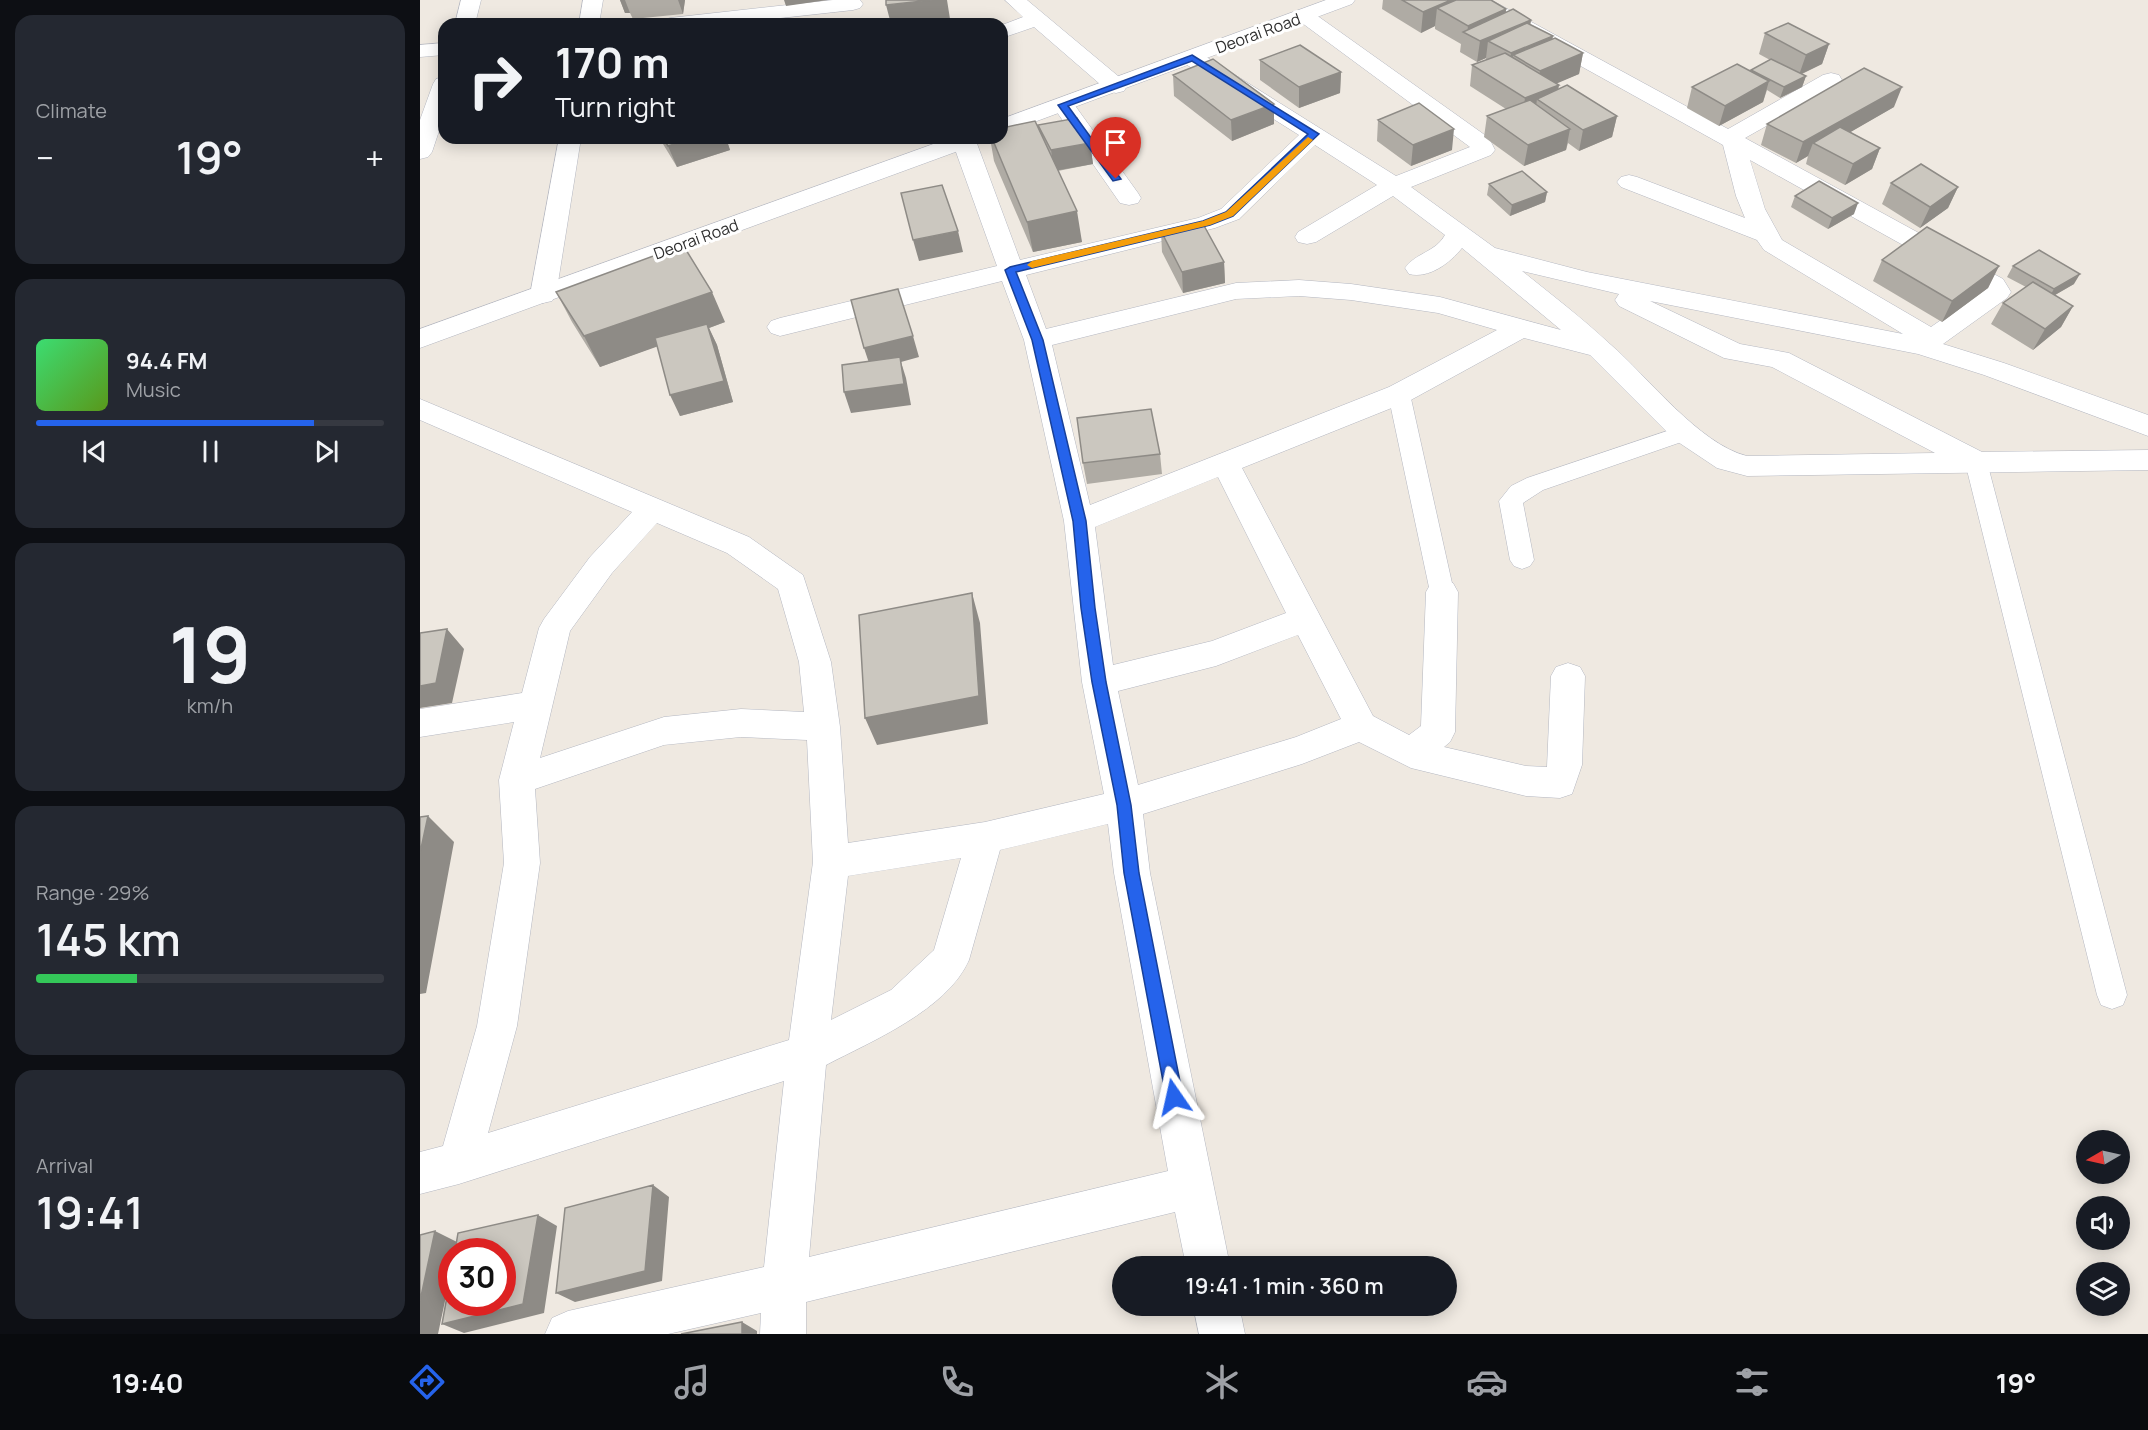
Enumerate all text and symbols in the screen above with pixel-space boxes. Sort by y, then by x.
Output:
street label: Deorai Road [1213,7,1303,59]
text: 170 m [555,33,670,91]
icon: right [456,42,534,120]
text: Turn right [555,88,676,125]
text: Climate [36,97,107,124]
pin [1090,117,1141,179]
text: 19° [176,126,243,188]
icon: arrive [1099,126,1132,159]
text: − [36,135,54,180]
text: + [365,135,384,180]
street label: Deorai Road [651,213,741,265]
text: 94.4 FM [126,346,207,376]
text: Music [126,376,181,403]
icon: previous [78,435,111,468]
icon: pause [194,435,227,468]
icon: next [310,435,343,468]
text: 19 [169,600,251,706]
text: km/h [187,692,233,719]
text: Range · 29% [36,879,150,906]
text: 145 km [36,908,181,970]
position arrow [1142,1065,1206,1129]
north arrow [2076,1130,2130,1184]
map controls [2076,1130,2130,1316]
text: Arrival [36,1152,93,1179]
text: 19:41 [36,1181,144,1243]
button: sound [2076,1196,2130,1250]
speed limit sign: 30 [438,1238,516,1316]
button: layers [2076,1262,2130,1316]
text: 19:41 · 1 min · 360 m [1185,1271,1384,1301]
icon: directions [406,1361,448,1403]
icon: music [671,1361,713,1403]
icon: phone [936,1361,978,1403]
icon: climate [1201,1361,1243,1403]
icon: car [1466,1361,1508,1403]
icon: filters [1731,1361,1773,1403]
text: 19:40 [111,1364,184,1401]
text: 19° [1996,1364,2037,1401]

